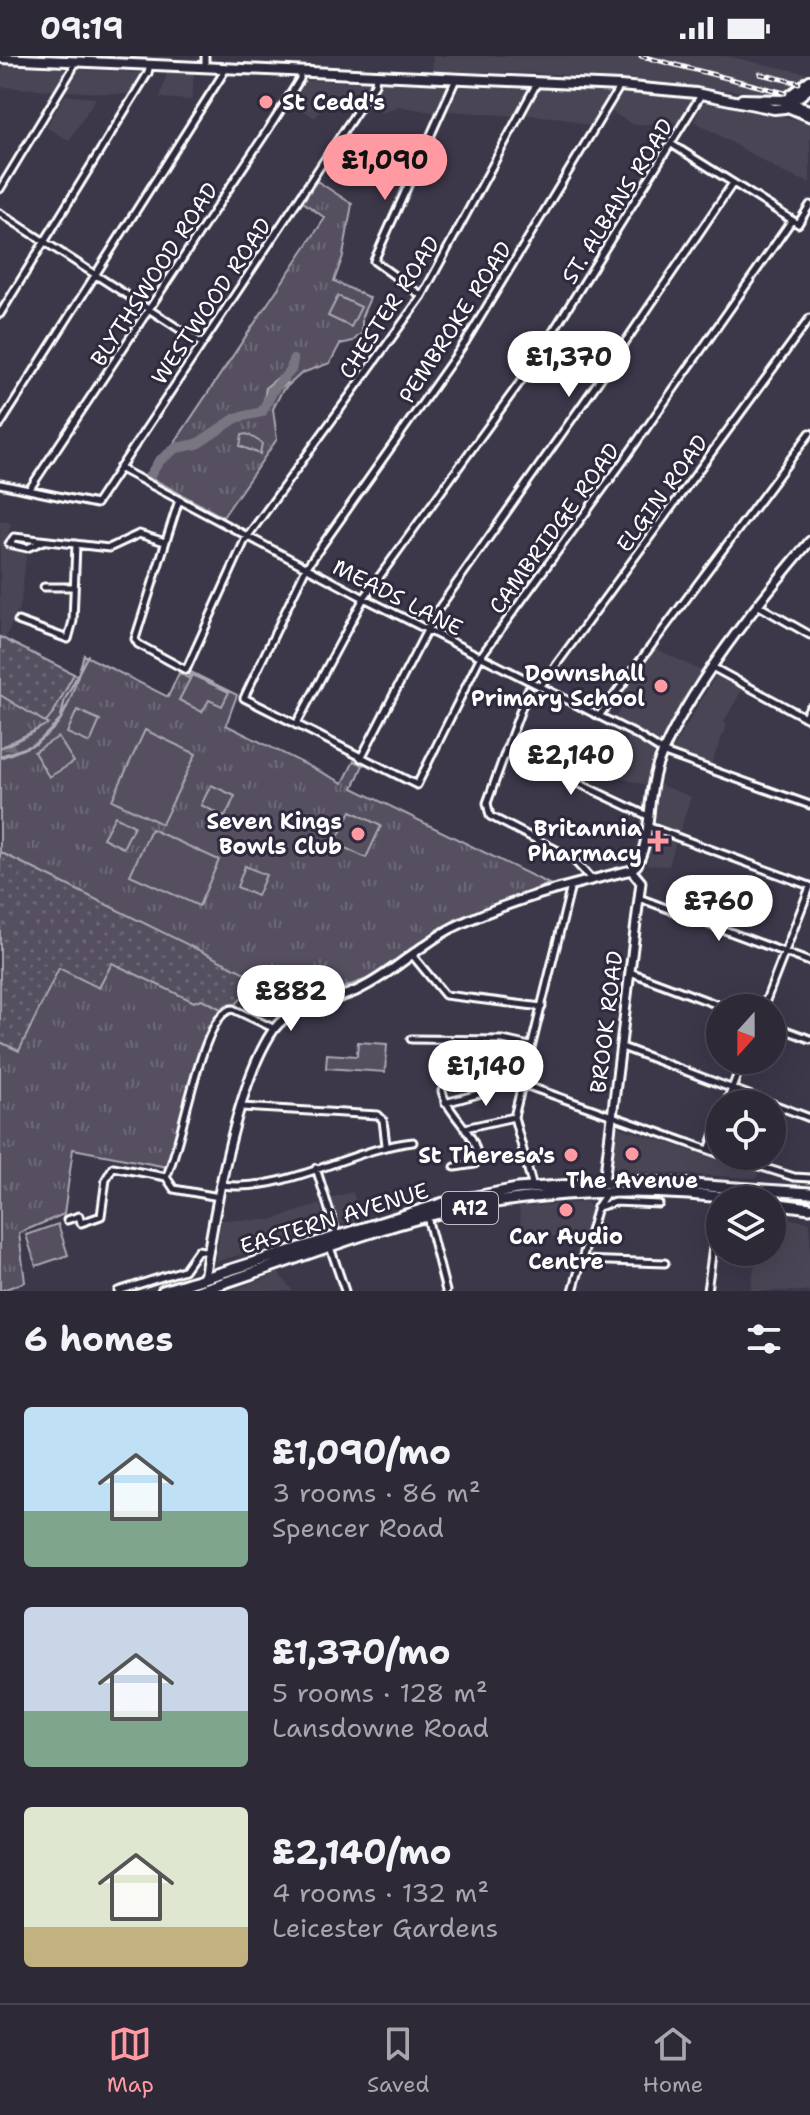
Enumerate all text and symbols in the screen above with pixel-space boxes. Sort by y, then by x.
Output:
text: 09:19 [40,8,123,49]
place label: St Cedd's [282,88,385,117]
marker: St Cedd's [257,93,275,111]
street label: ST. ALBANS ROAD [555,113,680,289]
pin: £1,090 [320,134,450,202]
text: £1,090 [341,142,429,177]
street label: BLYTHSWOOD ROAD [84,177,225,372]
street label: WESTWOOD ROAD [145,212,278,390]
street label: CHESTER ROAD [332,230,446,384]
street label: PEMBROKE ROAD [392,236,519,409]
pin: £1,370 [504,331,634,399]
text: £1,370 [525,339,613,374]
street label: ELGIN ROAD [610,429,715,558]
street label: CAMBRIDGE ROAD [483,437,626,620]
street label: MEADS LANE [328,552,468,643]
place label: Downshall Primary School [471,659,645,713]
marker: Downshall Primary School [652,677,670,695]
pin: £2,140 [506,729,636,797]
text: £2,140 [527,737,615,772]
place label: Seven Kings Bowls Club [206,807,342,861]
place label: Britannia Pharmacy [527,814,642,868]
marker: Seven Kings Bowls Club [349,825,367,843]
marker: Britannia Pharmacy [649,832,667,850]
pin: £760 [672,875,766,943]
text: £760 [684,883,754,918]
street label: BROOK ROAD [583,949,630,1095]
pin: £882 [244,965,338,1033]
text: £882 [255,973,327,1008]
north arrow [706,994,786,1074]
map controls [706,994,786,1266]
pin: £1,140 [421,1040,551,1108]
text: £1,140 [446,1048,526,1083]
button: locate [706,1090,786,1170]
place label: St Theresa's [418,1141,555,1170]
marker: The Avenue [623,1145,641,1163]
marker: St Theresa's [562,1146,580,1164]
place label: The Avenue [566,1166,698,1195]
street label: EASTERN AVENUE [236,1176,432,1261]
button: layers [706,1186,786,1266]
road number: A12 [442,1192,498,1224]
marker: Car Audio Centre [557,1201,575,1219]
place label: Car Audio Centre [509,1222,623,1276]
text: 6 homes [24,1316,173,1362]
icon: filters [742,1317,786,1361]
text: £1,090/mo [272,1429,451,1475]
icon: home [88,1439,184,1535]
text: 3 rooms · 86 m² [272,1475,481,1510]
text: Spencer Road [272,1510,444,1545]
text: £1,370/mo [272,1629,450,1675]
icon: home [88,1639,184,1735]
text: 5 rooms · 128 m² [272,1675,488,1710]
text: Lansdowne Road [272,1710,489,1745]
text: £2,140/mo [272,1829,452,1875]
icon: home [88,1839,184,1935]
text: 4 rooms · 132 m² [272,1875,489,1910]
text: Leicester Gardens [272,1910,498,1945]
tab: Map [107,2022,154,2099]
tab: Saved [367,2022,430,2099]
tab: Home [643,2022,703,2099]

